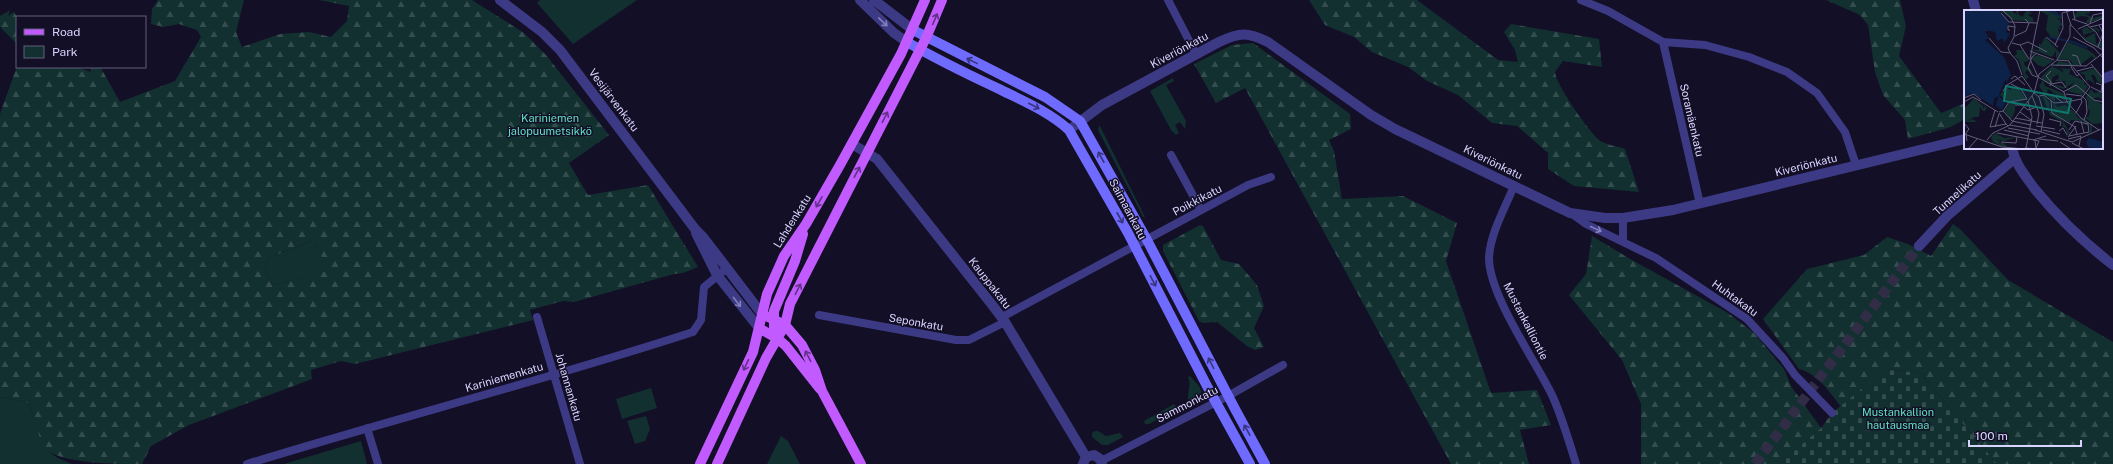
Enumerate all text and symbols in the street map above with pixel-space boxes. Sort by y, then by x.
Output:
inset map [1964,10,2103,149]
one-way arrow [931,13,939,25]
legend [16,16,146,68]
one-way arrow [878,17,888,27]
text: Road [52,25,80,39]
street label: Kiveriönkatu [1148,30,1210,70]
text: Park [52,45,78,59]
one-way arrow [967,57,979,65]
street label: Vesijärvenkatu [587,66,641,134]
street label: Soramäenkatu [1678,82,1706,158]
one-way arrow [1027,102,1039,110]
one-way arrow [882,111,890,123]
park label: Kariniemen jalopuumetsikkö [507,112,592,137]
street label: Kiveriönkatu [1462,143,1524,181]
one-way arrow [1097,151,1105,163]
street label: Kiveriönkatu [1774,151,1838,179]
one-way arrow [853,167,861,179]
street label: Tunnelikatu [1931,169,1983,217]
street label: Saimaankatu [1107,177,1149,241]
street label: Poikkikatu [1171,182,1223,218]
street label: Lahdenkatu [771,192,813,250]
one-way arrow [814,196,822,208]
one-way arrow [1116,212,1124,224]
one-way arrow [1589,226,1601,233]
street label: Kauppakatu [966,255,1014,311]
one-way arrow [1149,275,1157,287]
street label: Huhtakatu [1710,277,1760,319]
street label: Mustankalliontie [1501,280,1551,362]
one-way arrow [795,283,802,295]
one-way arrow [733,297,741,308]
street label: Seponkatu [888,311,944,333]
one-way arrow [804,350,811,362]
street label: Johannankatu [554,351,584,423]
one-way arrow [742,358,749,370]
one-way arrow [1207,358,1214,370]
street label: Kariniemenkatu [464,360,544,394]
street label: Sammonkatu [1154,383,1220,425]
park label: Mustankallion hautausmaa [1862,406,1934,431]
scale bar [1969,422,2081,448]
one-way arrow [1242,424,1250,436]
text: 100 m [1975,429,2008,443]

